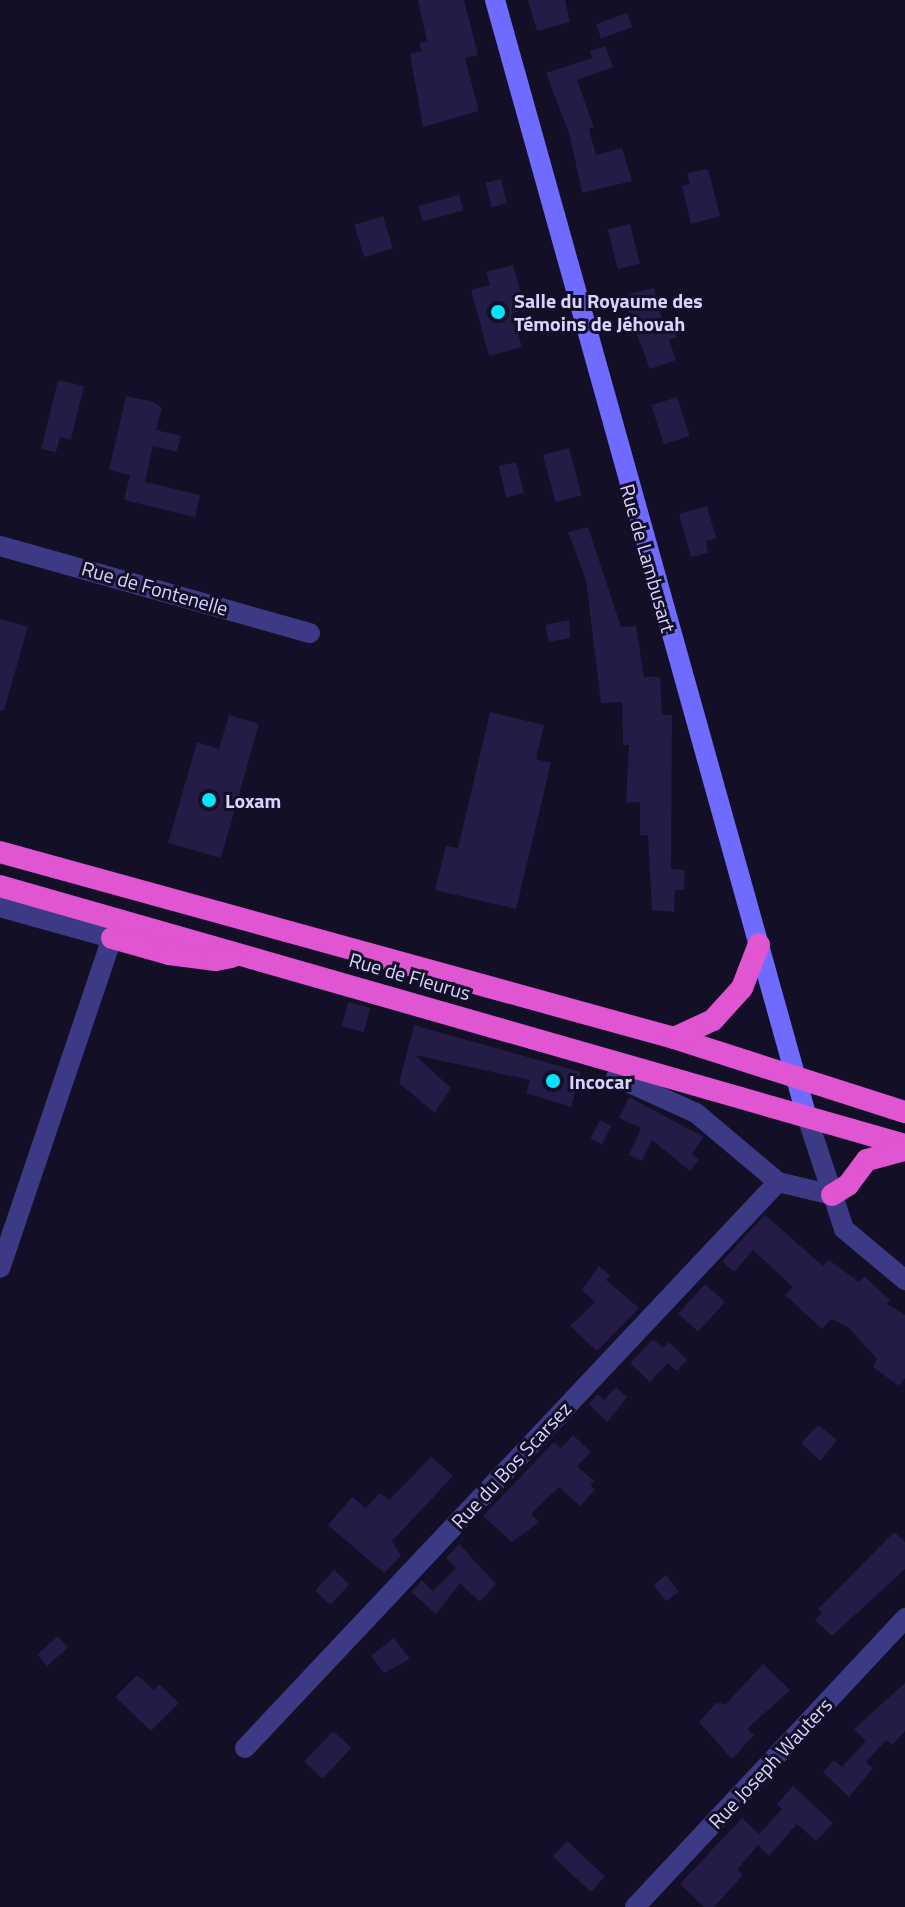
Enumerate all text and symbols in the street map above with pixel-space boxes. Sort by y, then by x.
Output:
place label: Salle du Royaume des Témoins de Jéhovah [514,288,703,335]
marker: Salle du Royaume des Témoins de Jéhovah [489,303,507,321]
street label: Rue de Lambusart [615,481,681,635]
street label: Rue de Fontenelle [79,556,231,620]
place label: Loxam [225,788,281,812]
marker: Loxam [200,791,218,809]
street label: Rue de Fleurus [347,947,473,1005]
place label: Incocar [569,1069,632,1093]
marker: Incocar [544,1072,562,1090]
street label: Rue du Bos Scarsez [446,1397,576,1533]
street label: Rue Joseph Wauters [703,1693,837,1833]

